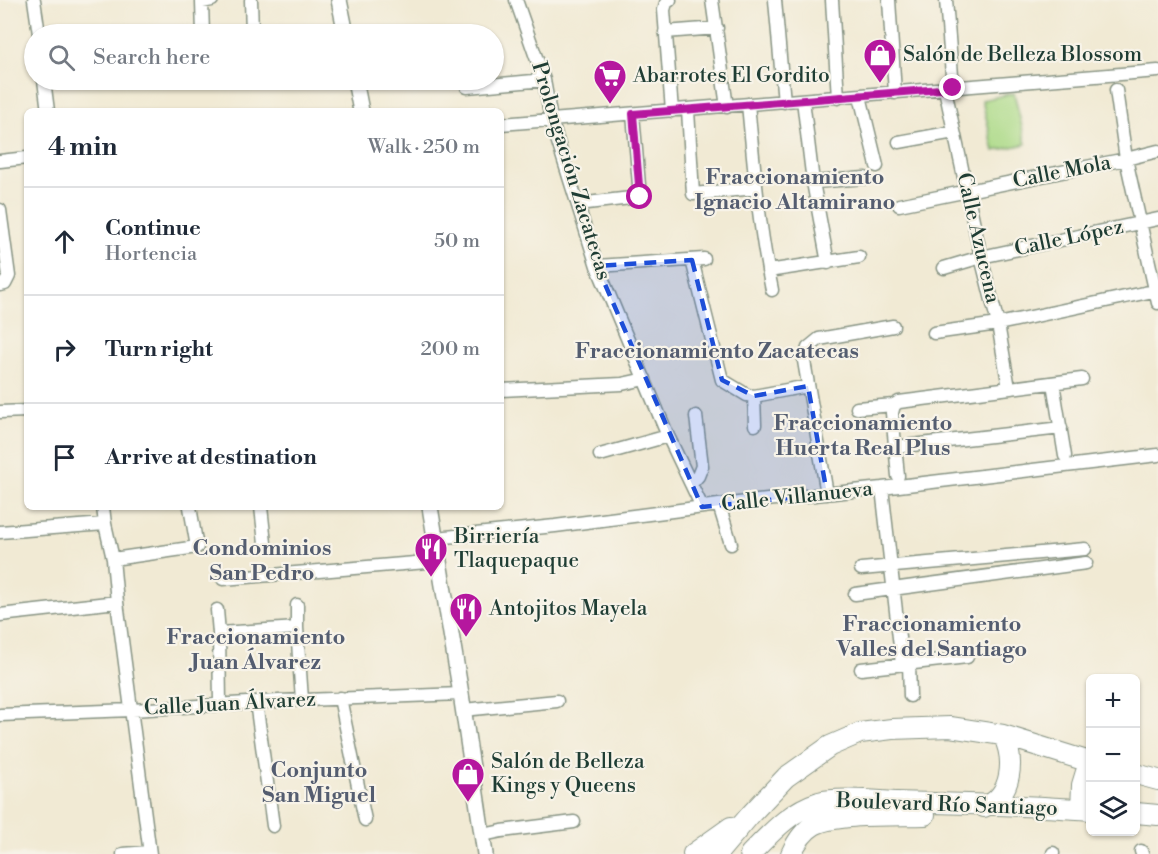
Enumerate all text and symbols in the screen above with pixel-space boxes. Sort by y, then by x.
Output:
search box [24,24,504,90]
shop icon: Salón de Belleza Blossom [862,37,898,84]
icon: search [45,41,78,74]
place label: Salón de Belleza Blossom [903,42,1142,68]
text: Search here [93,44,210,71]
supermarket icon: Abarrotes El Gordito [592,58,628,105]
street label: Prolongación Zacatecas [525,59,617,283]
place label: Abarrotes El Gordito [632,63,830,89]
route end [939,74,965,100]
text: 4 min [48,131,118,163]
text: Walk · 250 m [368,135,480,160]
street label: Calle Mola [1011,150,1114,194]
district label: Fraccionamiento Ignacio Altamirano [695,164,895,216]
street label: Calle Azucena [950,170,1006,306]
route start [626,183,652,209]
street label: Calle López [1012,214,1126,262]
text: Continue [105,215,201,242]
icon: ahead [48,225,81,258]
text: 50 m [434,229,480,254]
text: Hortencia [105,242,197,267]
icon: right [48,333,81,366]
text: Turn right [105,336,213,363]
text: 200 m [420,337,480,362]
district label: Fraccionamiento Zacatecas [575,338,859,365]
district label: Fraccionamiento Huerta Real Plus [773,410,953,462]
icon: arrive [48,441,81,474]
text: Arrive at destination [105,444,317,471]
street label: Calle Villanueva [720,476,874,518]
place label: Birriería Tlaquepaque [453,524,579,574]
restaurant icon: Birriería Tlaquepaque [413,531,449,578]
district label: Condominios San Pedro [193,535,331,587]
restaurant icon: Antojitos Mayela [448,591,484,638]
place label: Antojitos Mayela [488,596,648,622]
district label: Fraccionamiento Valles del Santiago [836,611,1027,663]
district label: Fraccionamiento Juan Álvarez [166,624,346,676]
map controls [1086,674,1140,836]
button: + [1086,674,1140,728]
street label: Calle Juan Álvarez [143,685,317,721]
button: − [1086,728,1140,782]
place label: Salón de Belleza Kings y Queens [491,749,645,799]
shop icon: Salón de Belleza Kings y Queens [450,756,486,803]
district label: Conjunto San Miguel [262,757,376,809]
button: layers [1086,782,1140,836]
street label: Boulevard Río Santiago [835,788,1058,822]

